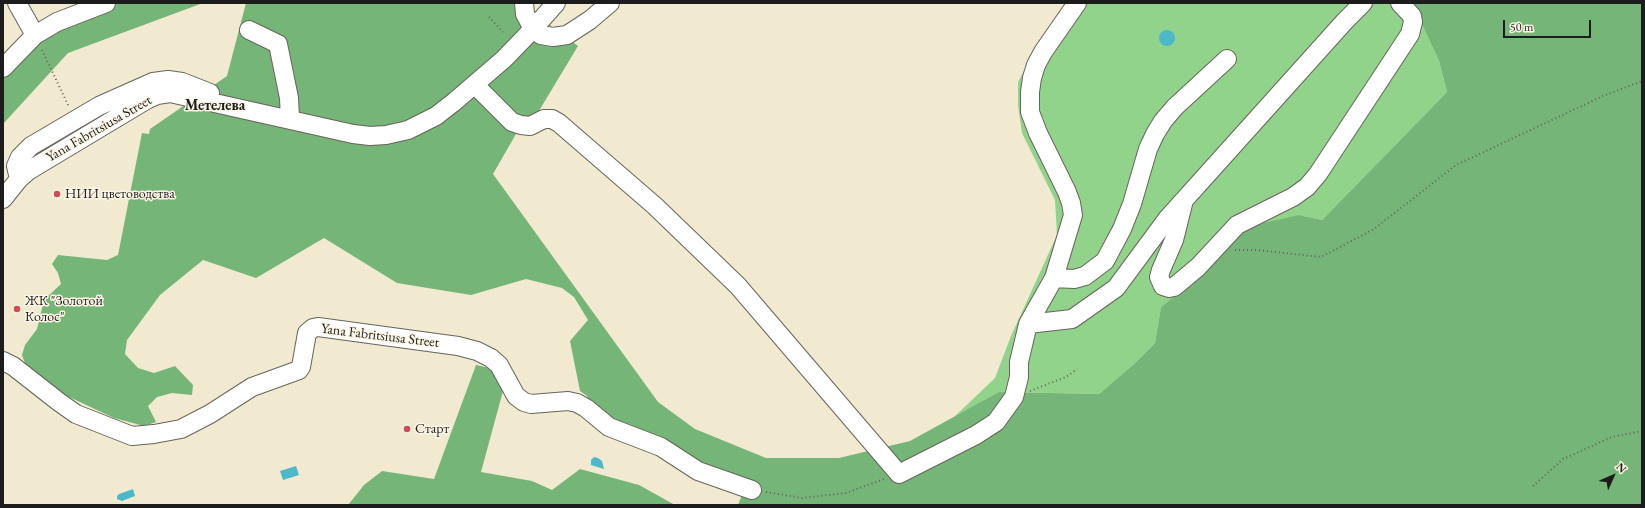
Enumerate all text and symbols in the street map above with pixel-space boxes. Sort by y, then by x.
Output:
scale bar [1505,12,1593,38]
text: 50 m [1510,19,1533,35]
street label: Yana Fabritsiusa Street [43,92,155,166]
district label: Метелева [185,97,245,115]
place label: НИИ цветоводства [65,186,175,202]
marker: НИИ цветоводства [52,189,62,199]
place label: ЖК "Золотой Колос" [25,293,103,326]
marker: ЖК "Золотой Колос" [12,304,22,314]
street label: Yana Fabritsiusa Street [320,320,440,352]
place label: Старт [415,421,449,437]
marker: Старт [402,424,412,434]
north arrow [1593,456,1633,496]
text: N [1613,459,1630,476]

